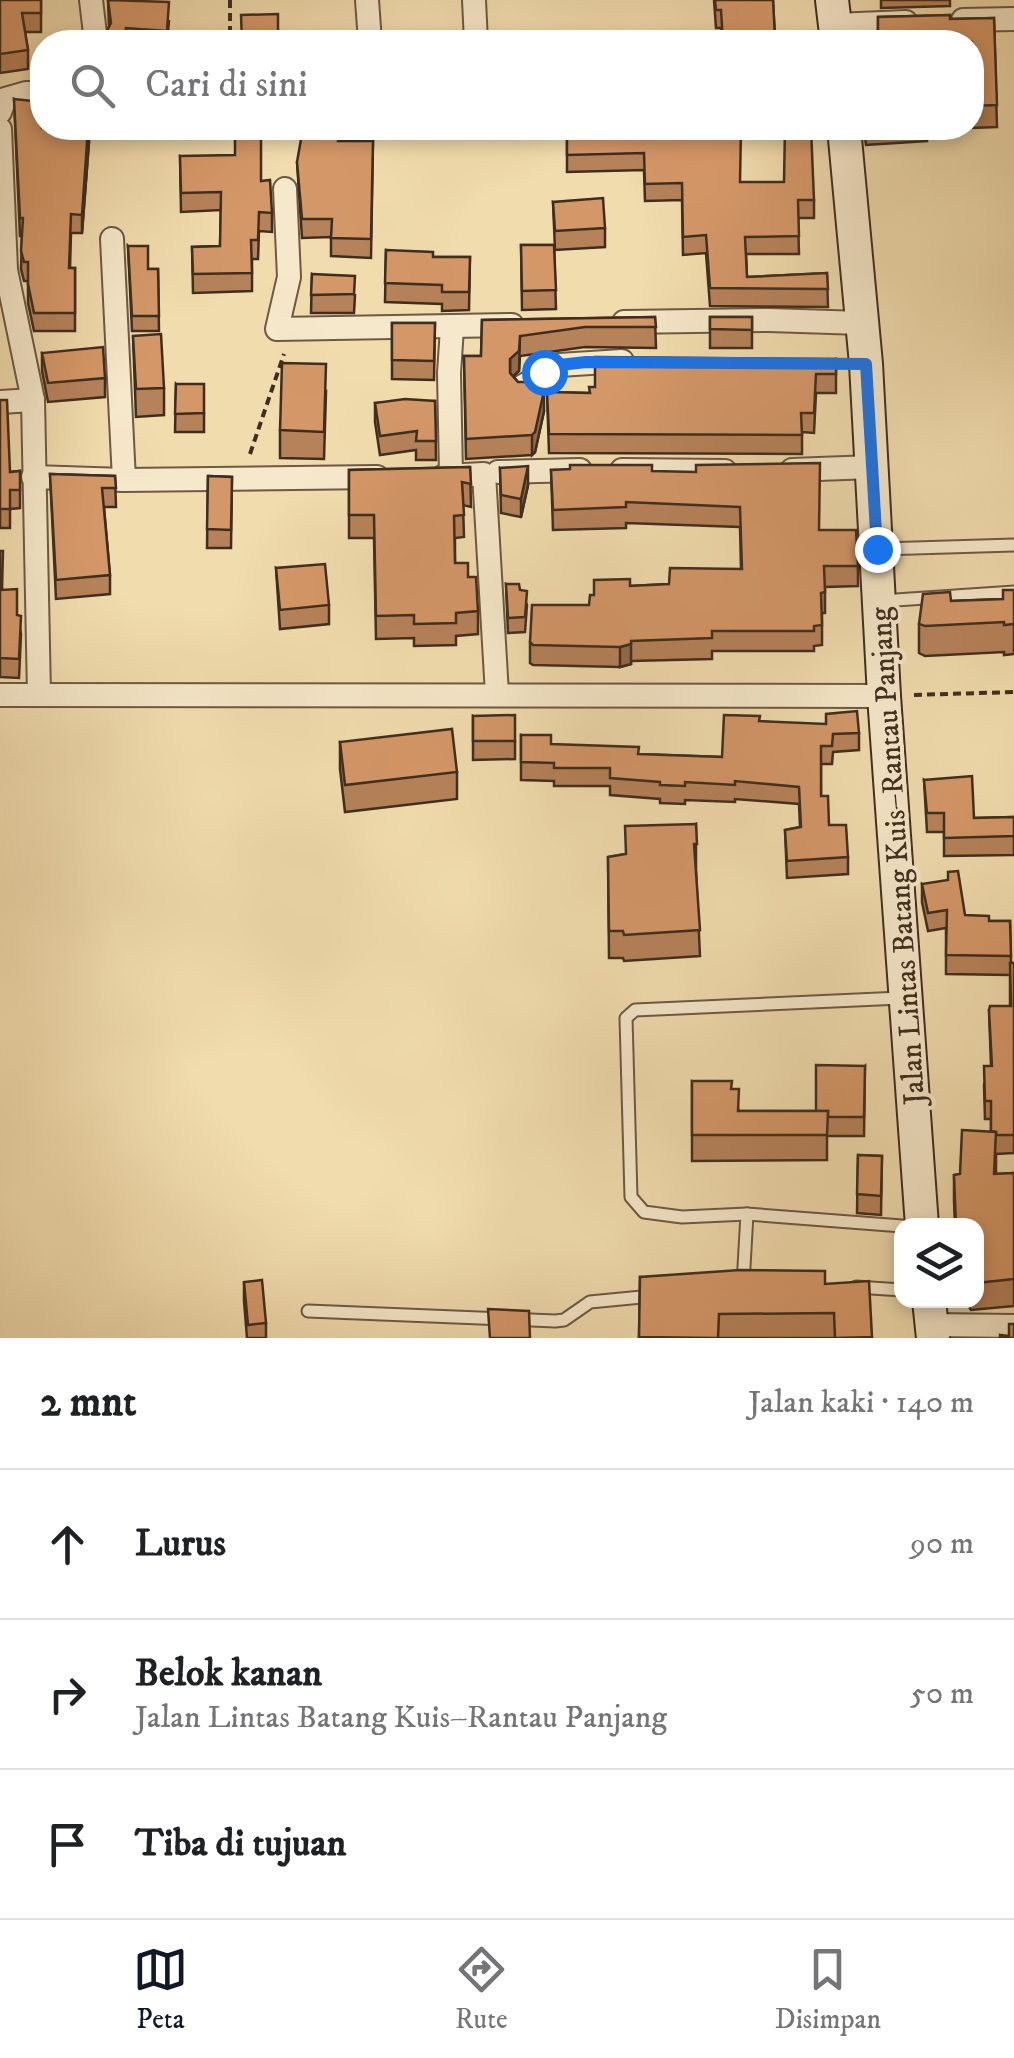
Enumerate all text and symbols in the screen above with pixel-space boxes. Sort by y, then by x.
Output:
search box [30,30,984,140]
icon: search [65,58,120,113]
text: Cari di sini [145,61,308,109]
route start [522,350,568,396]
route end [855,527,901,573]
street label: Jalan Lintas Batang Kuis–Rantau Panjang [863,605,935,1109]
map controls [894,1218,984,1308]
button: layers [894,1218,984,1308]
text: 2 mnt [40,1377,136,1429]
text: Jalan kaki · 140 m [748,1383,974,1423]
icon: ahead [40,1517,95,1572]
text: Lurus [135,1520,226,1568]
text: 90 m [910,1524,974,1564]
text: Belok kanan [135,1650,322,1698]
icon: right [40,1667,95,1722]
text: 50 m [910,1674,974,1714]
text: Jalan Lintas Batang Kuis–Rantau Panjang [135,1698,667,1738]
icon: arrive [40,1817,95,1872]
text: Tiba di tujuan [135,1820,346,1868]
tab: Peta [133,1942,188,2037]
tab: Rute [454,1942,509,2037]
tab: Disimpan [775,1942,881,2037]

